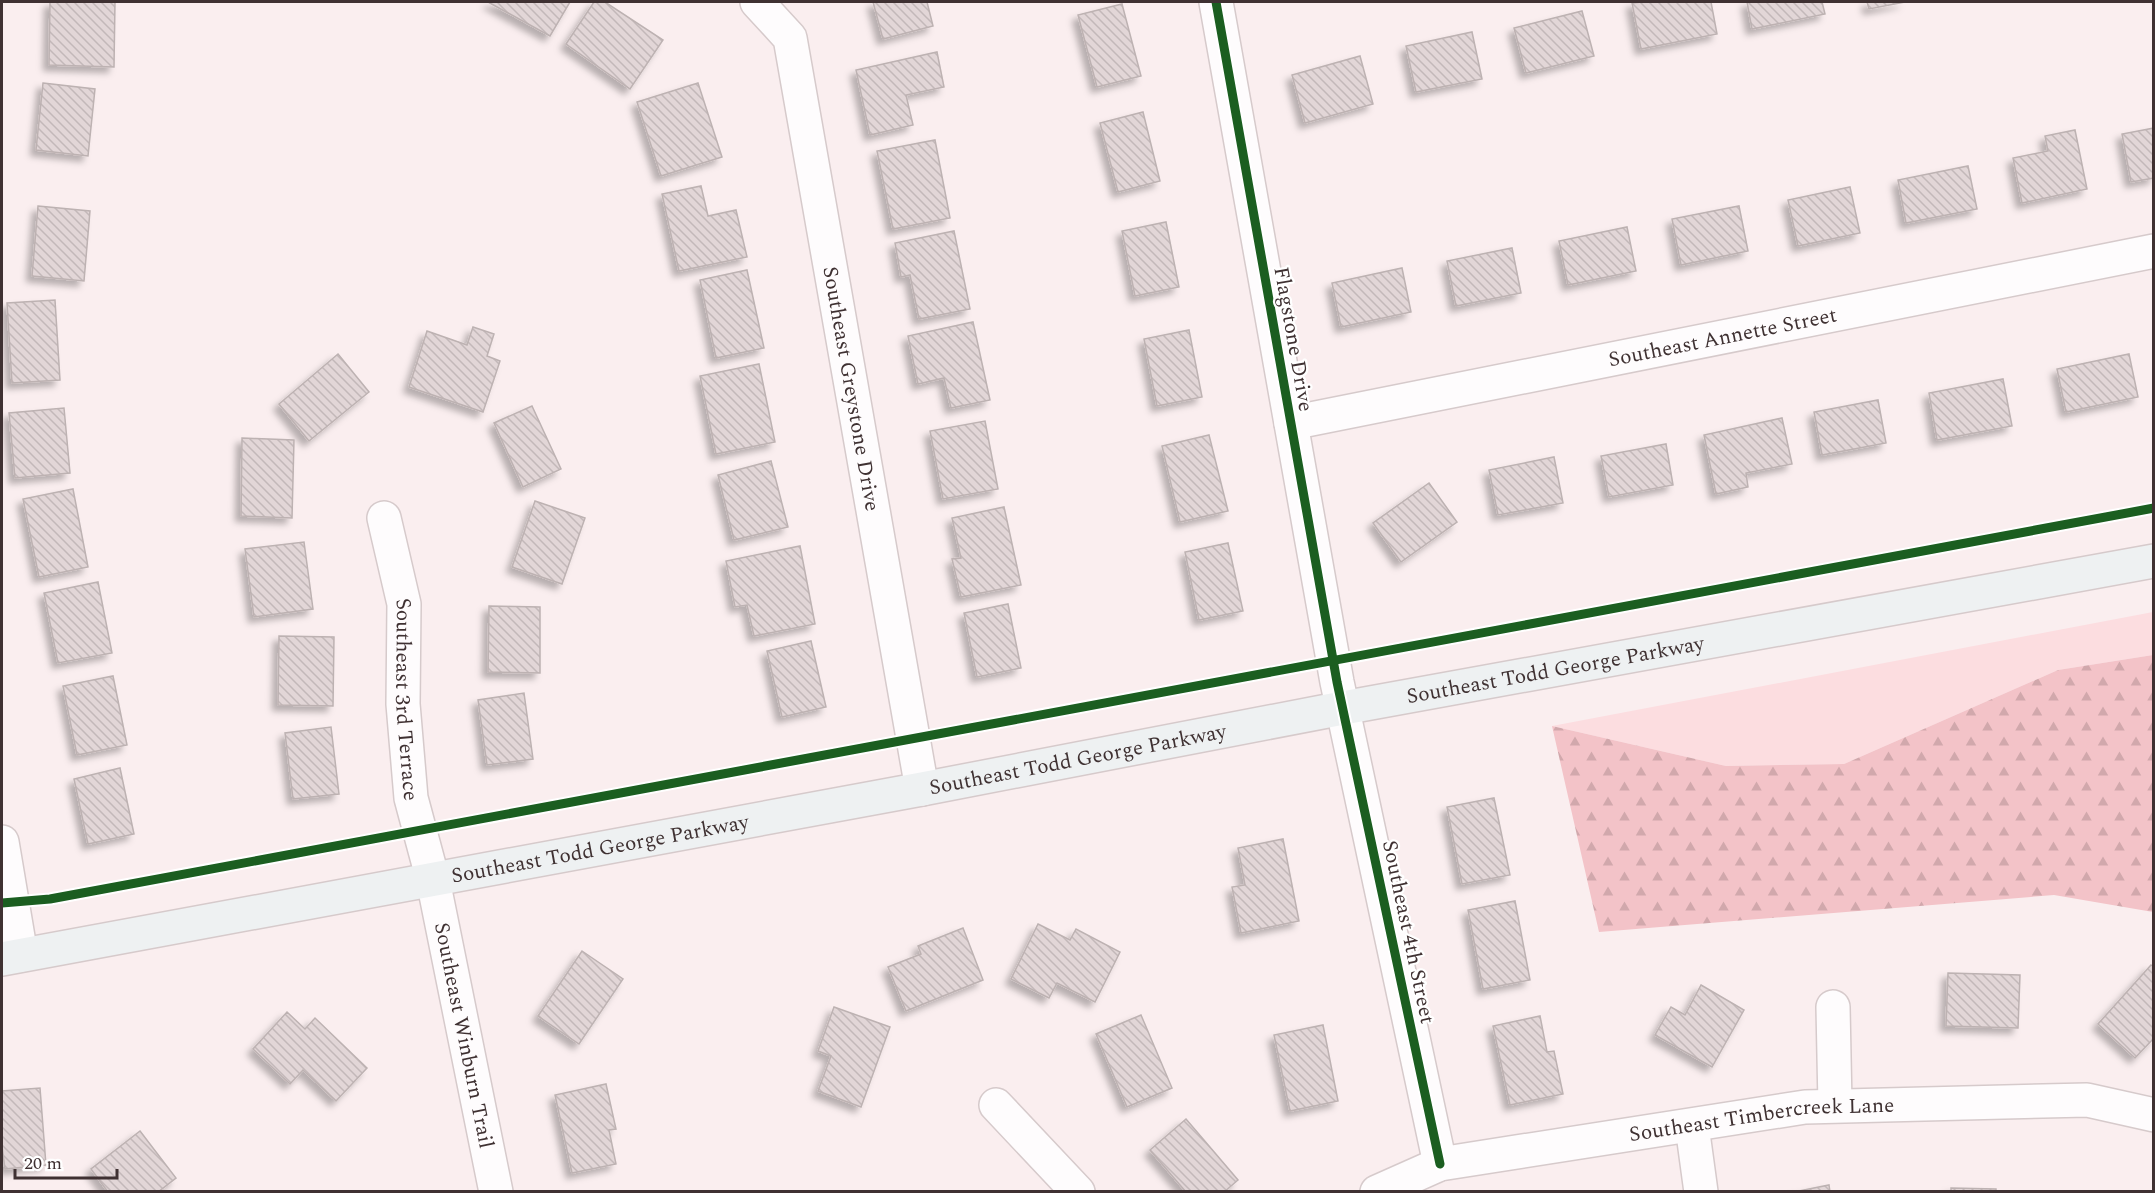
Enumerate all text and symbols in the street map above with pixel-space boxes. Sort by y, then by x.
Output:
street label: Southeast Greystone Drive [813,264,888,514]
street label: Flagstone Drive [1265,264,1322,414]
street label: Southeast Annette Street [1606,300,1840,376]
street label: Southeast 3rd Terrace [386,595,426,802]
street label: Southeast Todd George Parkway [1404,628,1708,713]
street label: Southeast Todd George Parkway [926,716,1230,804]
street label: Southeast Todd George Parkway [449,806,752,893]
street label: Southeast 4th Street [1373,837,1443,1027]
street label: Southeast Winburn Trail [425,920,502,1151]
street label: Southeast Timbercreek Lane [1627,1090,1895,1151]
scale bar [15,1142,117,1180]
text: 20 m [24,1150,62,1177]

